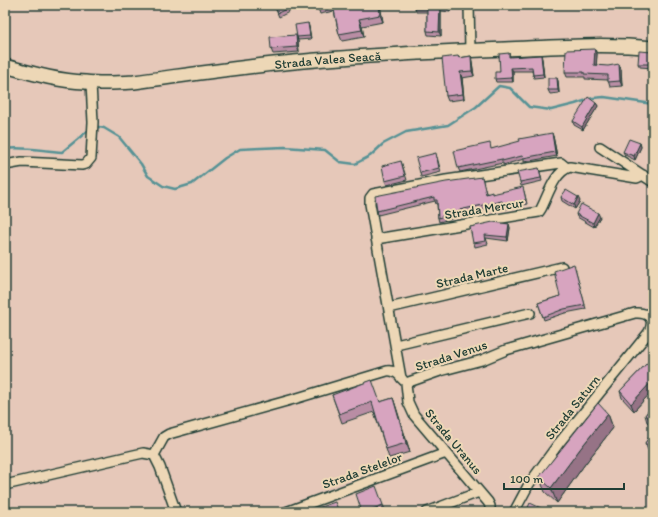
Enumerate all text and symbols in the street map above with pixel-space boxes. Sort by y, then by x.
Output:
street label: Strada Valea Seacă [274,48,382,72]
street label: Strada Mercur [443,195,526,222]
street label: Strada Marte [435,260,510,291]
street label: Strada Venus [413,337,489,374]
street label: Strada Saturn [542,372,603,443]
street label: Strada Uranus [422,406,485,477]
street label: Strada Stelelor [320,449,405,492]
scale bar [504,465,624,491]
text: 100 m [510,472,543,486]

